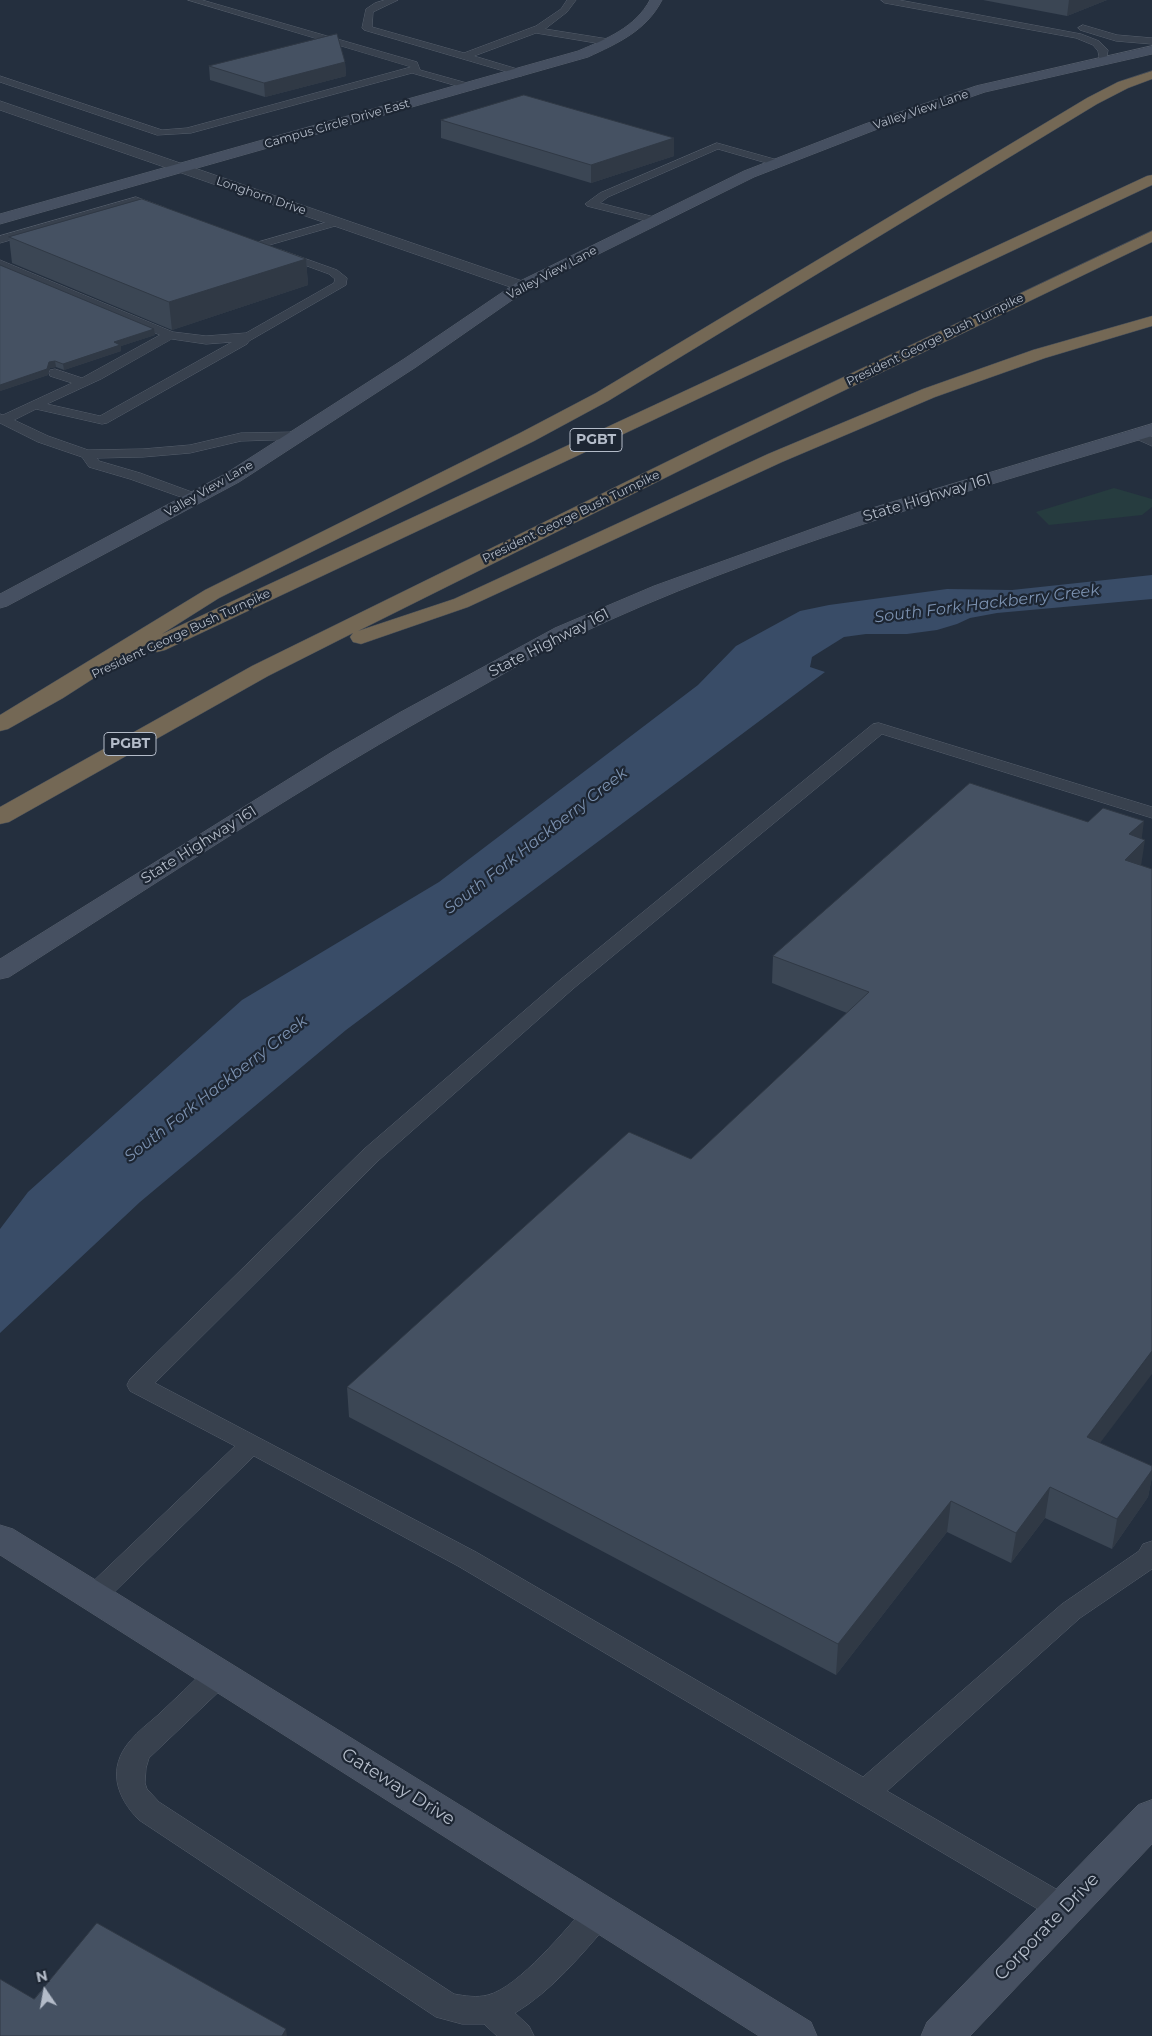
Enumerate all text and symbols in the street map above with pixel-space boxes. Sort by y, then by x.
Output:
street label: Valley View Lane [871,87,971,133]
street label: Campus Circle Drive East [263,96,411,152]
street label: Longhorn Drive [214,174,308,218]
street label: Valley View Lane [505,243,599,303]
street label: President George Bush Turnpike [844,291,1026,389]
road number: PGBT [570,428,622,452]
street label: Valley View Lane [162,458,256,520]
street label: President George Bush Turnpike [480,468,662,566]
street label: State Highway 161 [861,470,993,526]
water label: South Fork Hackberry Creek [873,581,1101,627]
street label: President George Bush Turnpike [89,586,273,682]
street label: State Highway 161 [486,605,612,681]
road number: PGBT [104,732,156,756]
water label: South Fork Hackberry Creek [441,764,631,918]
street label: State Highway 161 [138,802,260,888]
water label: South Fork Hackberry Creek [121,1012,311,1166]
street label: Gateway Drive [337,1744,459,1830]
street label: Corporate Drive [990,1869,1104,1985]
north arrow [20,1966,70,2016]
text: N [34,1966,49,1986]

